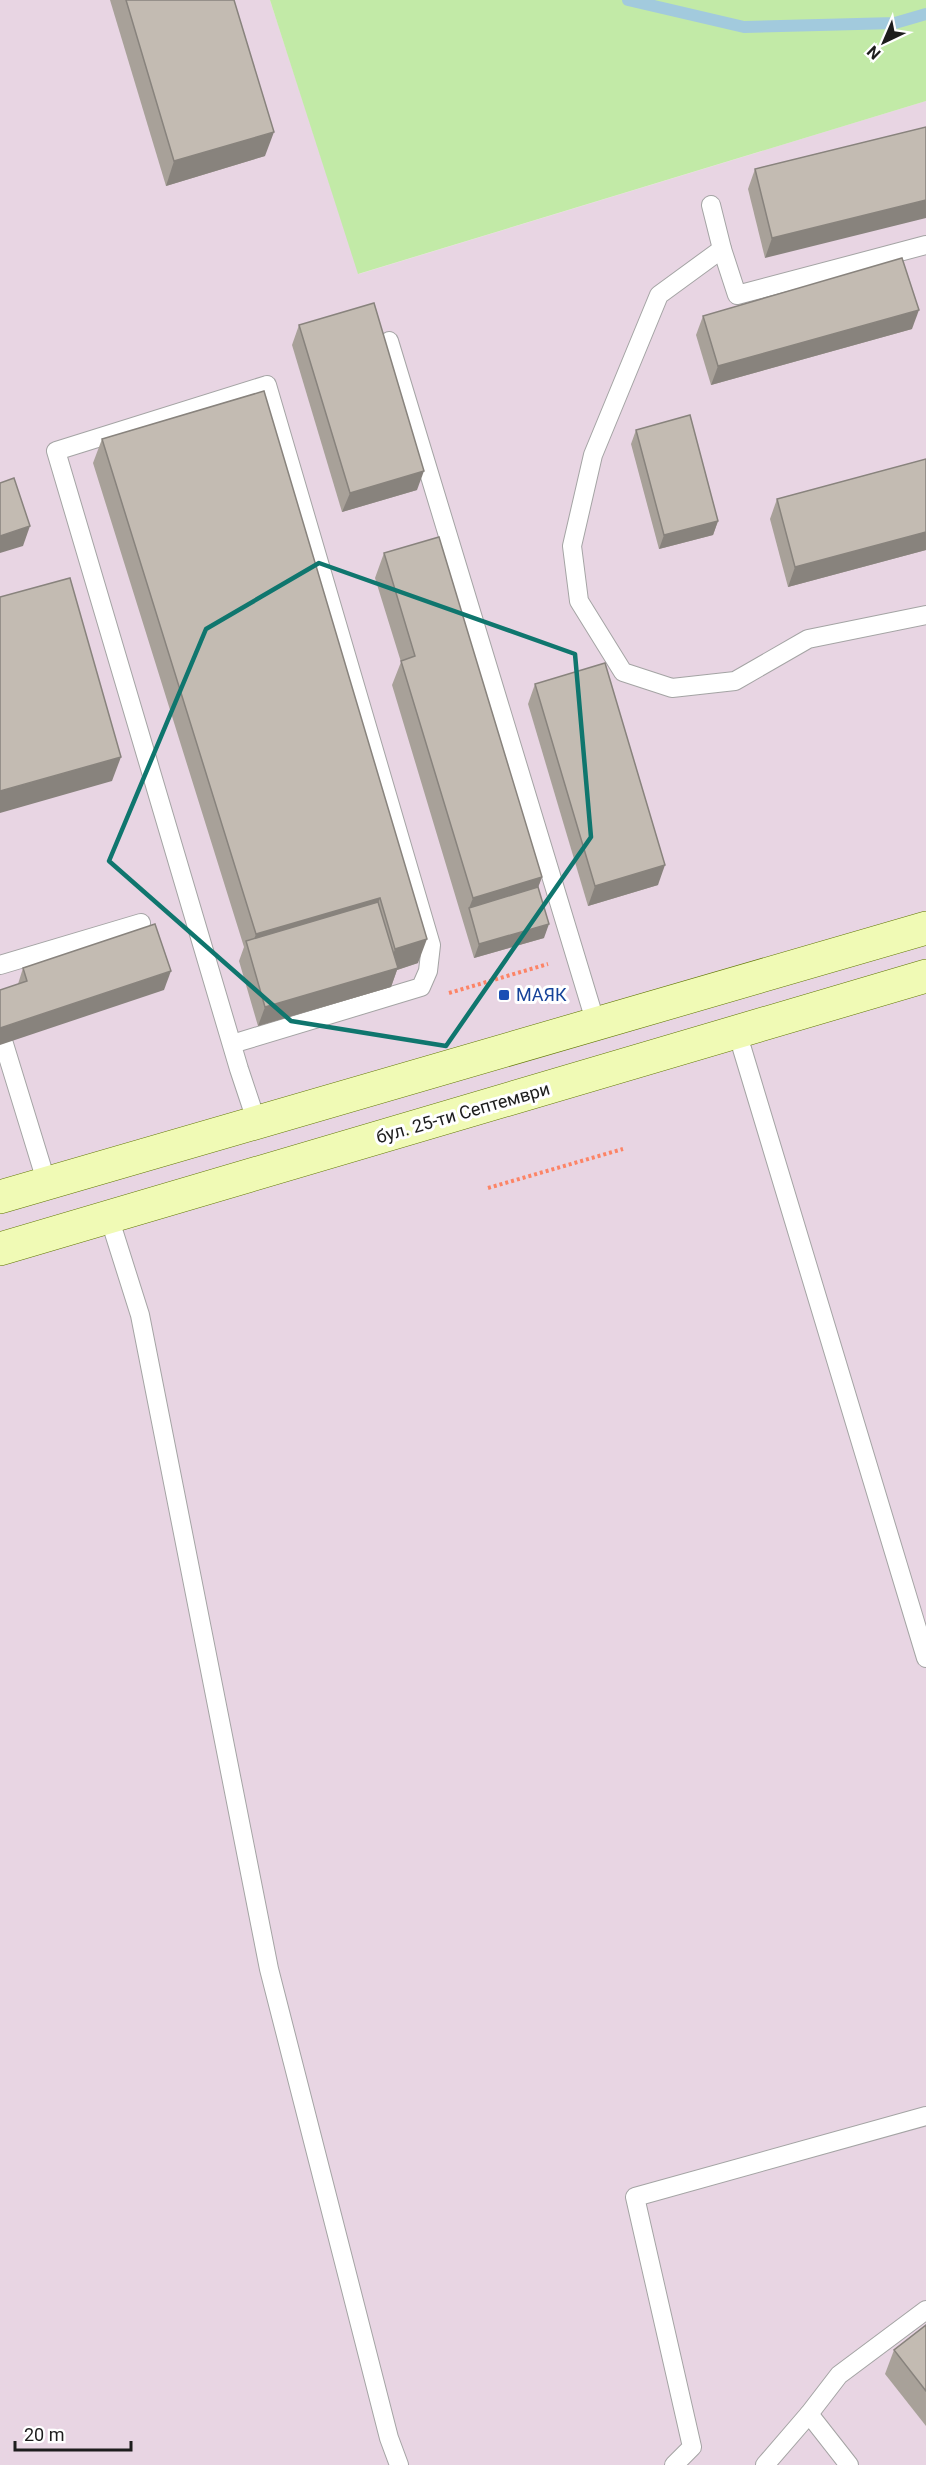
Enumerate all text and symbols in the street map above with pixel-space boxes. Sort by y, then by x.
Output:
north arrow [854,12,914,72]
text: N [863,42,885,63]
place label: МАЯК [516,984,567,1005]
marker: МАЯК [497,988,511,1002]
street label: бул. 25-ти Септември [374,1078,552,1147]
scale bar [15,2414,130,2452]
text: 20 m [24,2424,64,2445]

